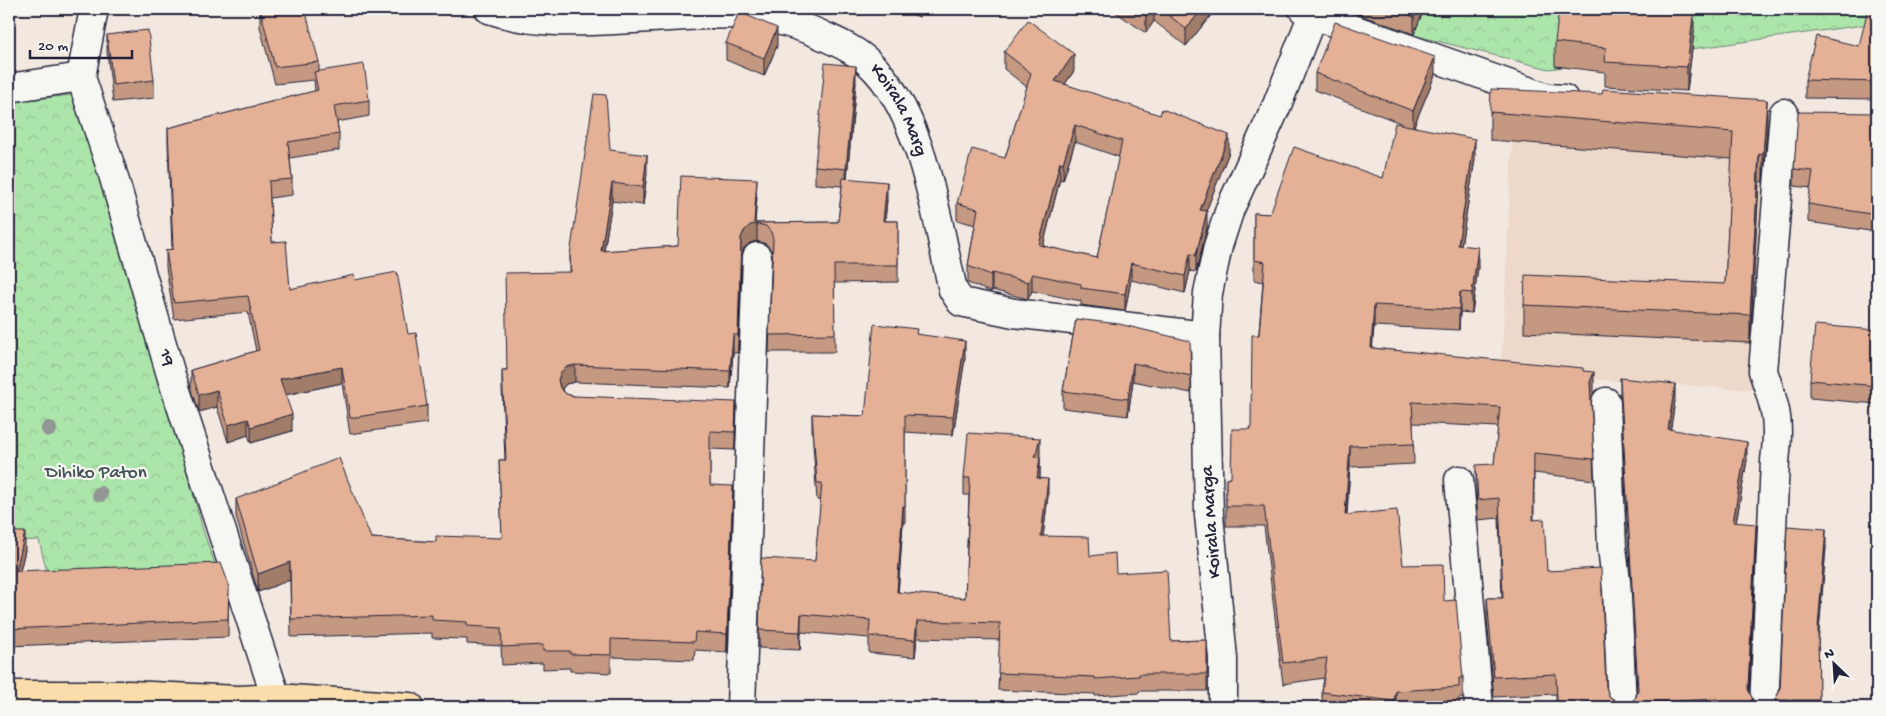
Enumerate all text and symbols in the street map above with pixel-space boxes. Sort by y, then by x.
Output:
scale bar [30,28,132,60]
text: 20 m [38,38,68,56]
street label: Koirala Marg [864,59,932,160]
street label: 19 [152,345,180,369]
park label: Dihiko Paton [43,462,147,485]
street label: Koirala Marga [1196,464,1227,579]
north arrow [1808,638,1858,688]
text: N [1822,645,1837,664]

